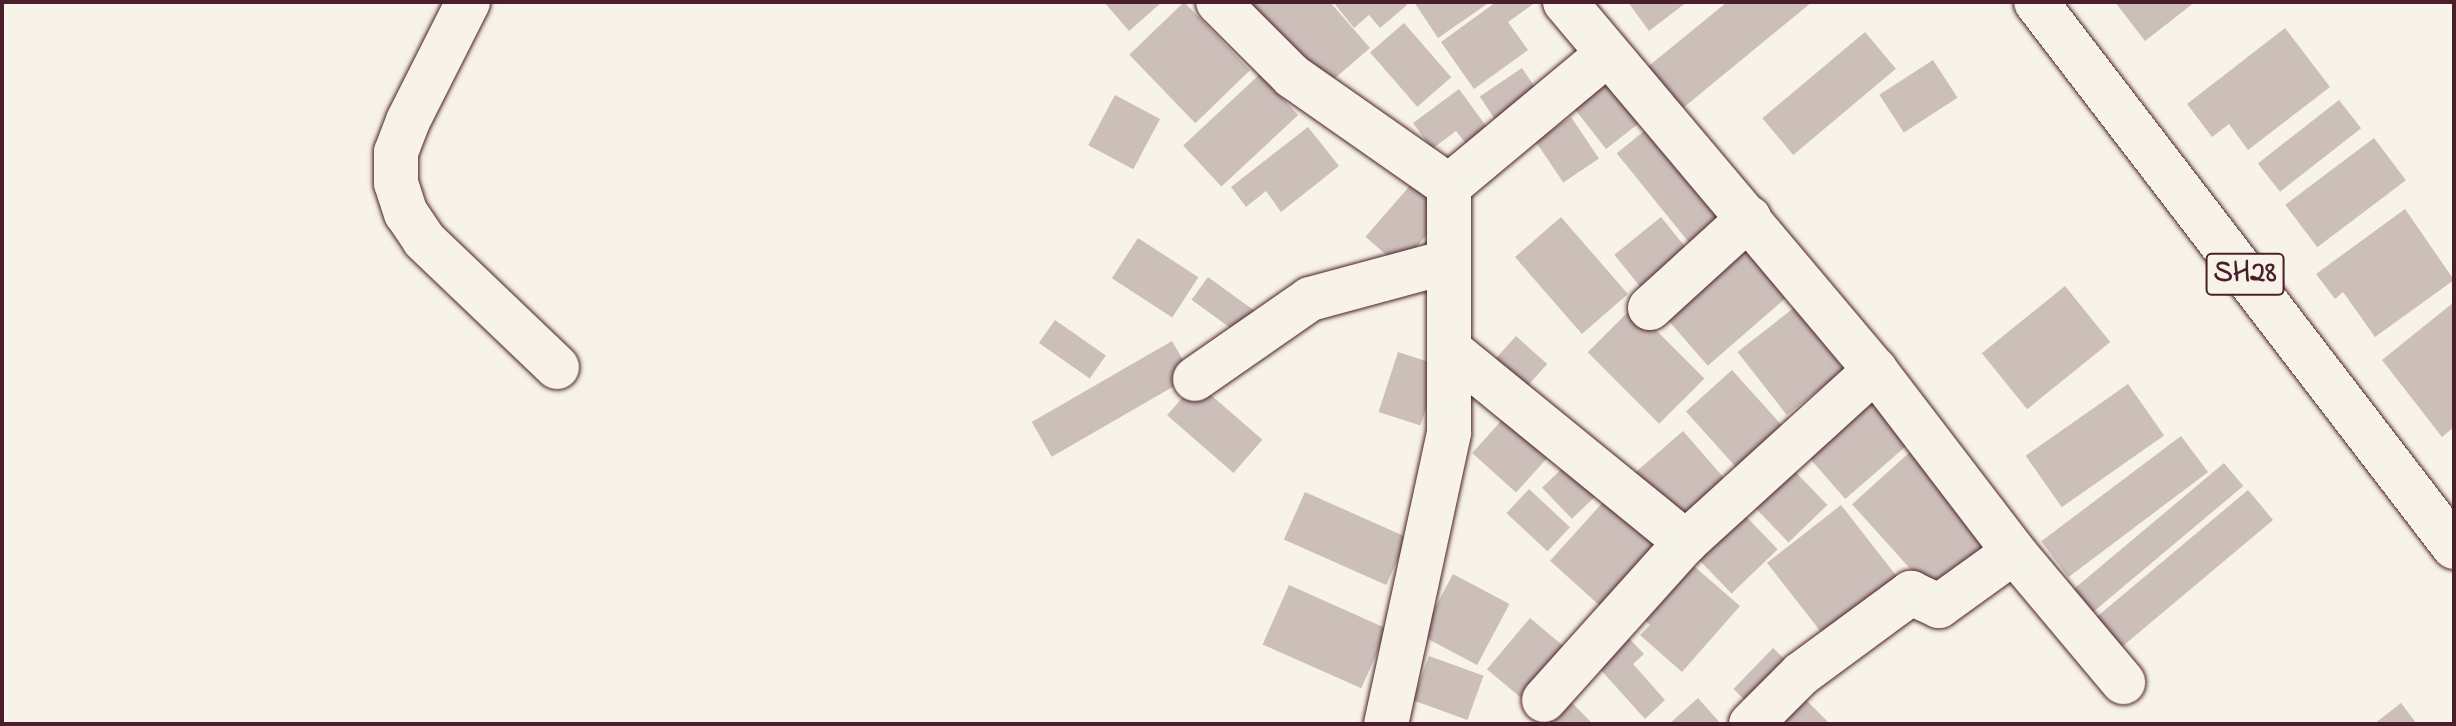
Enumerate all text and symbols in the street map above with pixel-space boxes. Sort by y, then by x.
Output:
road number: SH28 [2205,248,2285,300]

